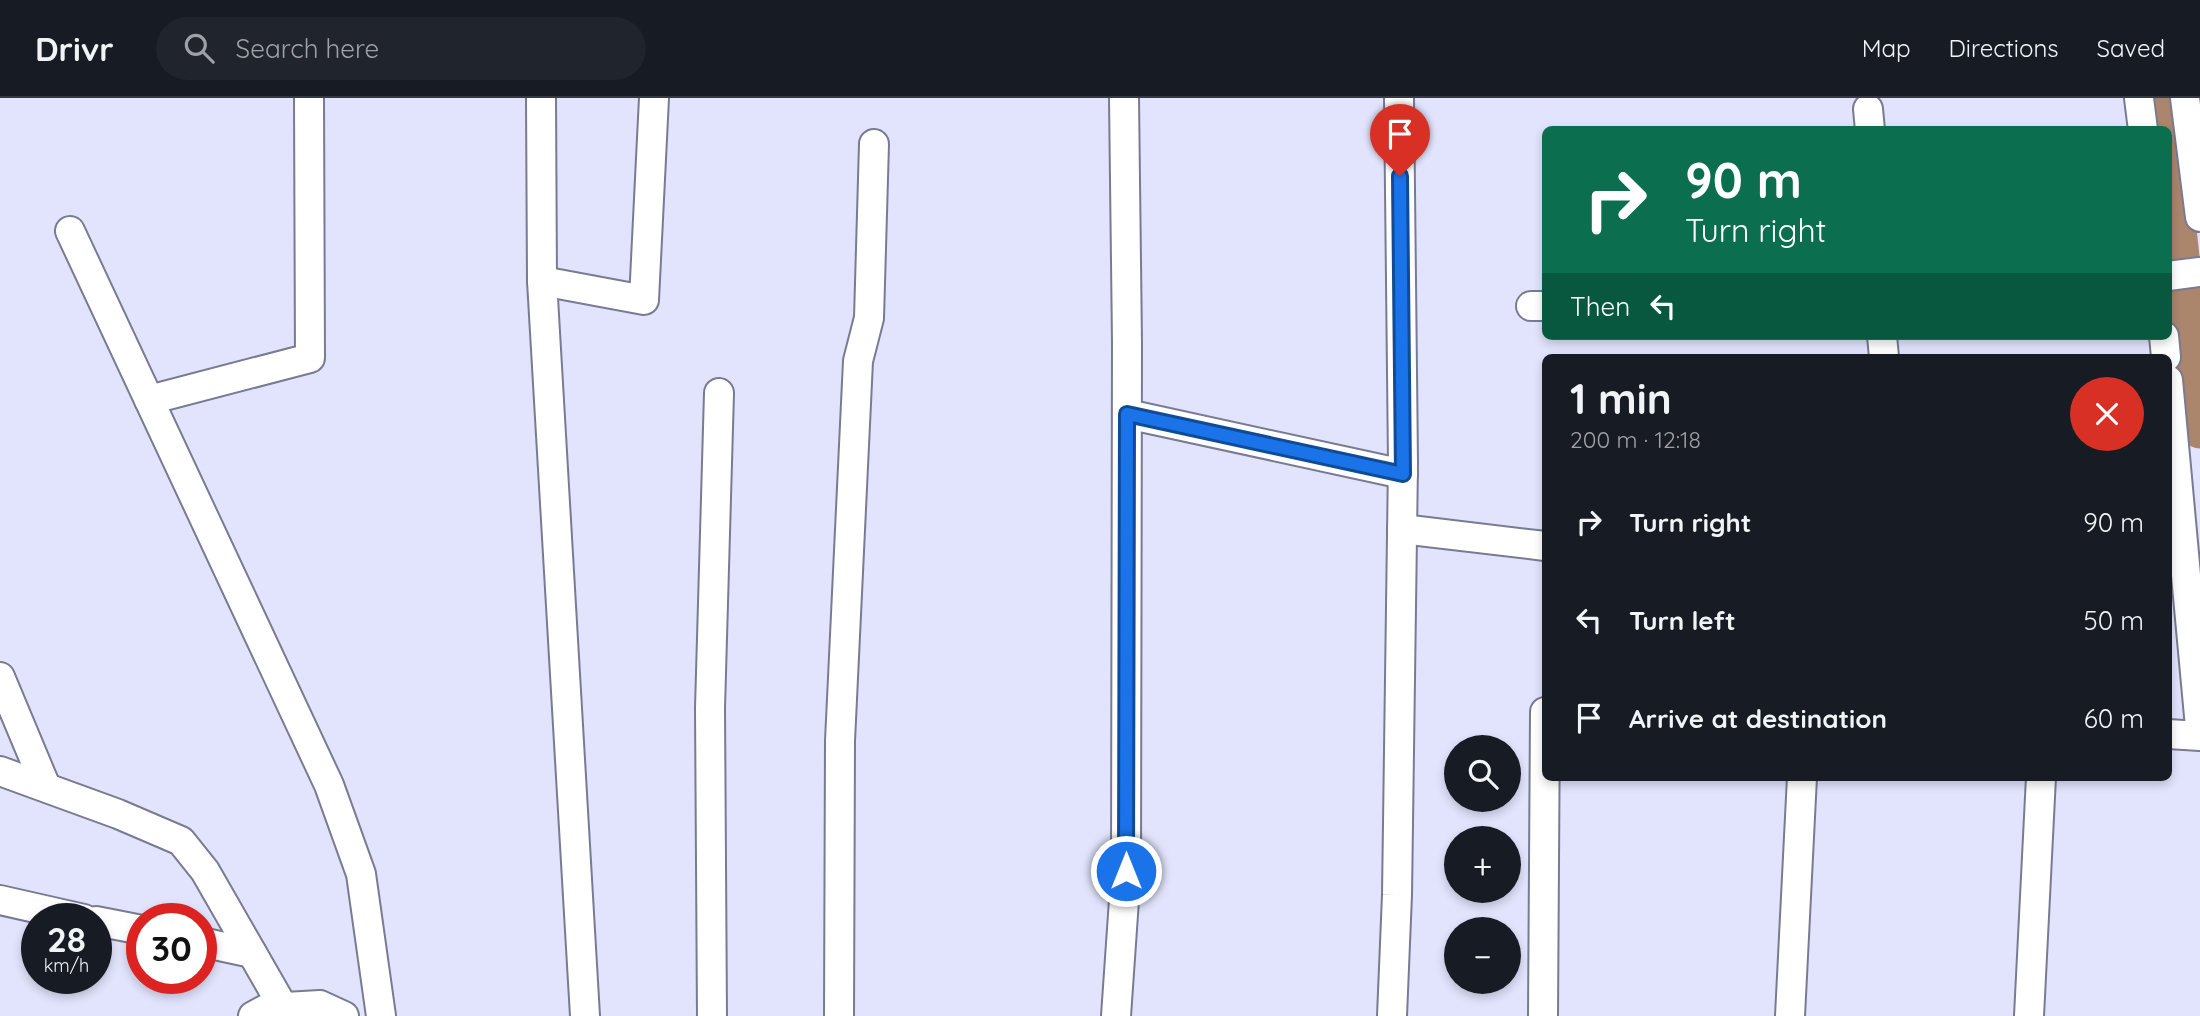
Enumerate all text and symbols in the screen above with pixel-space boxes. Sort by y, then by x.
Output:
search box [156,17,646,80]
text: Drivr [35,28,114,69]
icon: search [180,29,218,67]
text: Search here [236,32,379,65]
text: Map [1862,33,1911,63]
text: Directions [1949,33,2059,63]
text: Saved [2097,33,2165,63]
pin [1370,104,1430,176]
icon: arrive [1381,115,1419,153]
text: 90 m [1685,149,1802,210]
icon: right [1570,154,1661,245]
text: Turn right [1685,210,1826,250]
icon: left [1644,287,1682,325]
text: Then [1570,290,1630,323]
text: 1 min [1570,372,1672,425]
button: close [2070,377,2144,451]
text: 200 m · 12:18 [1570,425,1701,454]
icon: right [1570,503,1608,541]
text: Turn right [1629,506,1751,539]
text: 90 m [2083,506,2144,539]
icon: left [1570,601,1608,639]
text: Turn left [1629,604,1736,637]
text: 50 m [2084,604,2144,637]
icon: arrive [1570,699,1608,737]
text: Arrive at destination [1629,702,1887,735]
text: 60 m [2084,702,2144,735]
map controls [1444,735,1521,994]
button: search [1444,735,1521,812]
button: + [1444,826,1521,903]
position arrow [1089,834,1163,908]
speed limit sign: 30 [126,903,217,994]
text: 28 [47,917,86,961]
button: − [1444,917,1521,994]
text: km/h [44,954,89,977]

